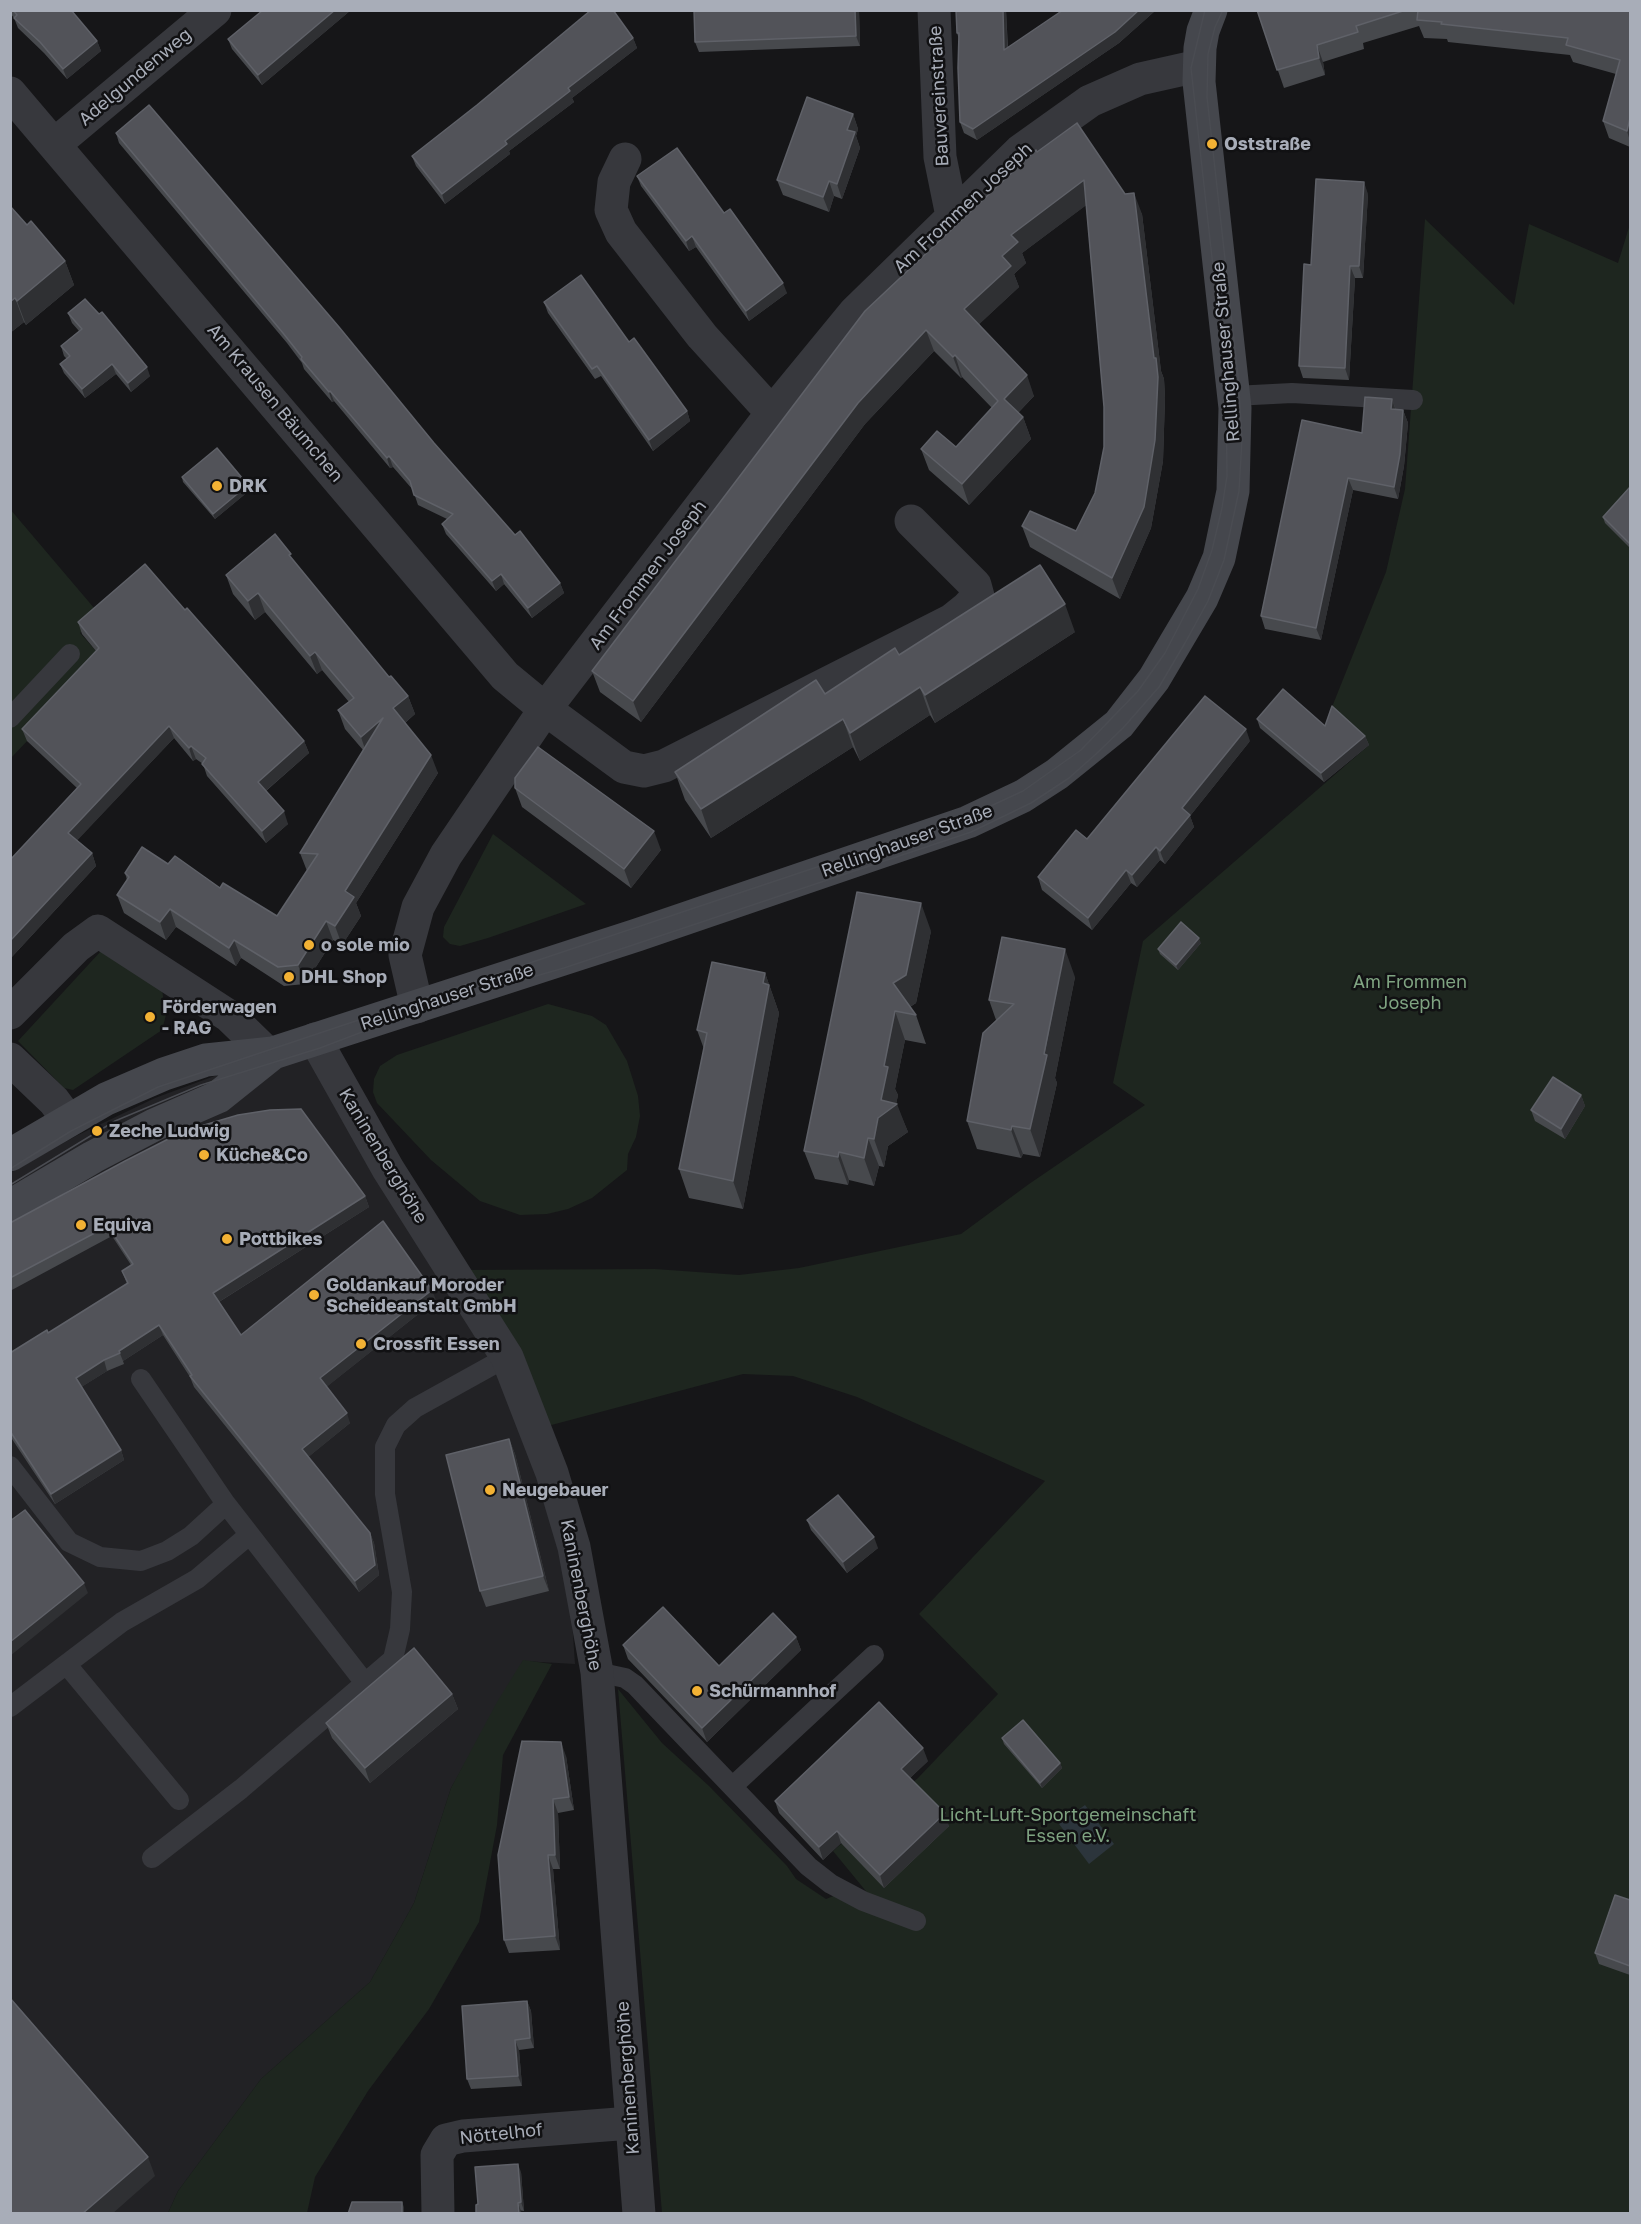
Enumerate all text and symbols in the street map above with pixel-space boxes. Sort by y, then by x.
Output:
street label: Adelgundenweg [74,24,196,130]
street label: Bauvereinstraße [925,25,953,167]
place label: Oststraße [1224,133,1311,155]
marker: Oststraße [1205,137,1219,151]
street label: Am Frommen Joseph [889,138,1037,278]
street label: Rellinghauser Straße [1207,261,1245,443]
street label: Am Krausen Bäumchen [203,320,347,486]
place label: DRK [229,475,267,497]
marker: DRK [210,479,224,493]
street label: Am Frommen Joseph [585,496,711,654]
street label: Rellinghauser Straße [818,800,996,882]
place label: o sole mio [321,934,410,956]
marker: o sole mio [302,938,316,952]
street label: Rellinghauser Straße [358,959,536,1035]
place label: DHL Shop [301,966,387,988]
marker: DHL Shop [282,970,296,984]
park label: Am Frommen Joseph [1353,971,1467,1014]
place label: Förderwagen - RAG [162,996,277,1038]
marker: Förderwagen - RAG [143,1010,157,1024]
street label: Kaninenberghöhe [334,1085,432,1227]
place label: Zeche Ludwig [109,1120,230,1142]
marker: Zeche Ludwig [90,1124,104,1138]
place label: Küche&Co [216,1144,308,1166]
marker: Küche&Co [197,1148,211,1162]
place label: Equiva [93,1214,151,1236]
marker: Equiva [74,1218,88,1232]
place label: Pottbikes [239,1228,323,1250]
marker: Pottbikes [220,1232,234,1246]
place label: Goldankauf Moroder Scheideanstalt GmbH [326,1274,517,1316]
marker: Goldankauf Moroder Scheideanstalt GmbH [307,1288,321,1302]
place label: Crossfit Essen [373,1333,500,1355]
marker: Crossfit Essen [354,1337,368,1351]
place label: Neugebauer [502,1479,609,1501]
marker: Neugebauer [483,1483,497,1497]
street label: Kaninenberghöhe [556,1518,606,1672]
place label: Schürmannhof [709,1680,836,1702]
marker: Schürmannhof [690,1684,704,1698]
park label: Licht-Luft-Sportgemeinschaft Essen e.V. [940,1804,1196,1846]
street label: Kaninenberghöhe [612,2001,644,2155]
street label: Nöttelhof [459,2119,543,2149]

